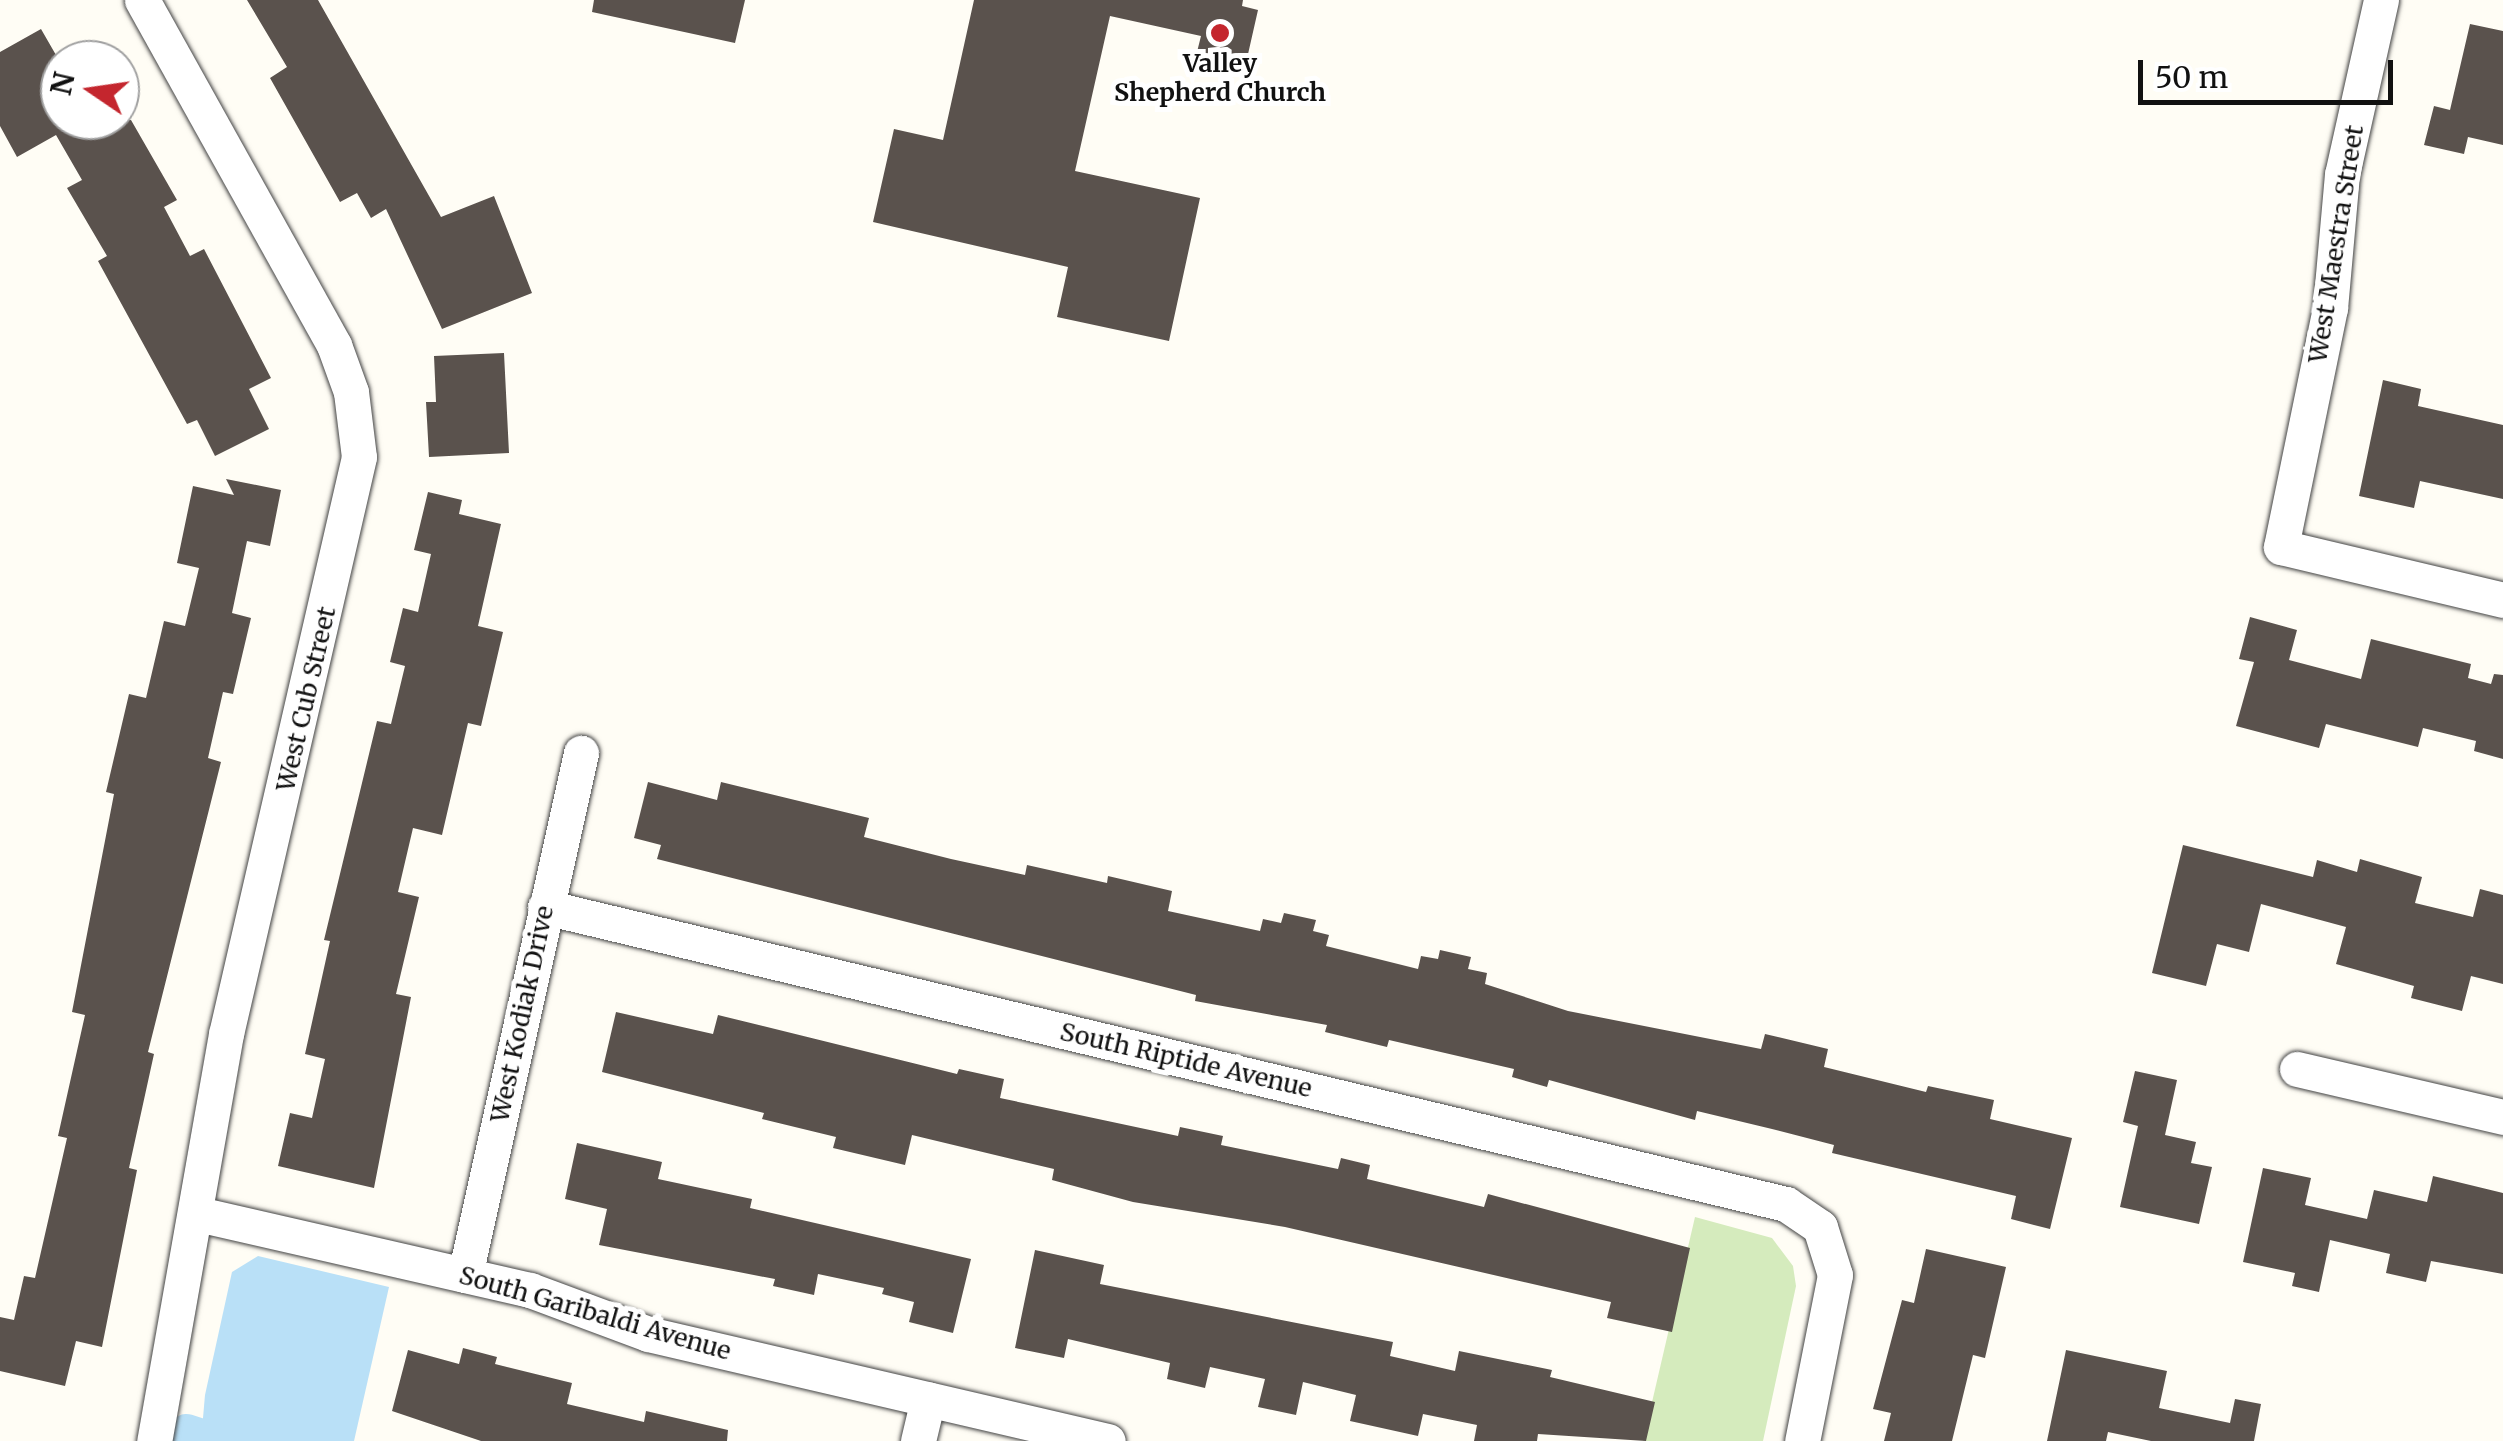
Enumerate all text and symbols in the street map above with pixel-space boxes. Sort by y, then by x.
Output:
marker: Valley Shepherd Church [1209,22,1231,44]
north arrow [40,40,140,140]
scale bar [2143,40,2398,102]
place label: Valley Shepherd Church [1114,49,1326,108]
text: 50 m [2155,58,2228,96]
text: N [43,69,83,99]
street label: West Maestra Street [2302,123,2370,365]
street label: West Cub Street [270,604,342,794]
street label: West Kodiak Drive [484,903,560,1125]
street label: South Riptide Avenue [1057,1016,1315,1104]
street label: South Garibaldi Avenue [456,1260,734,1366]

